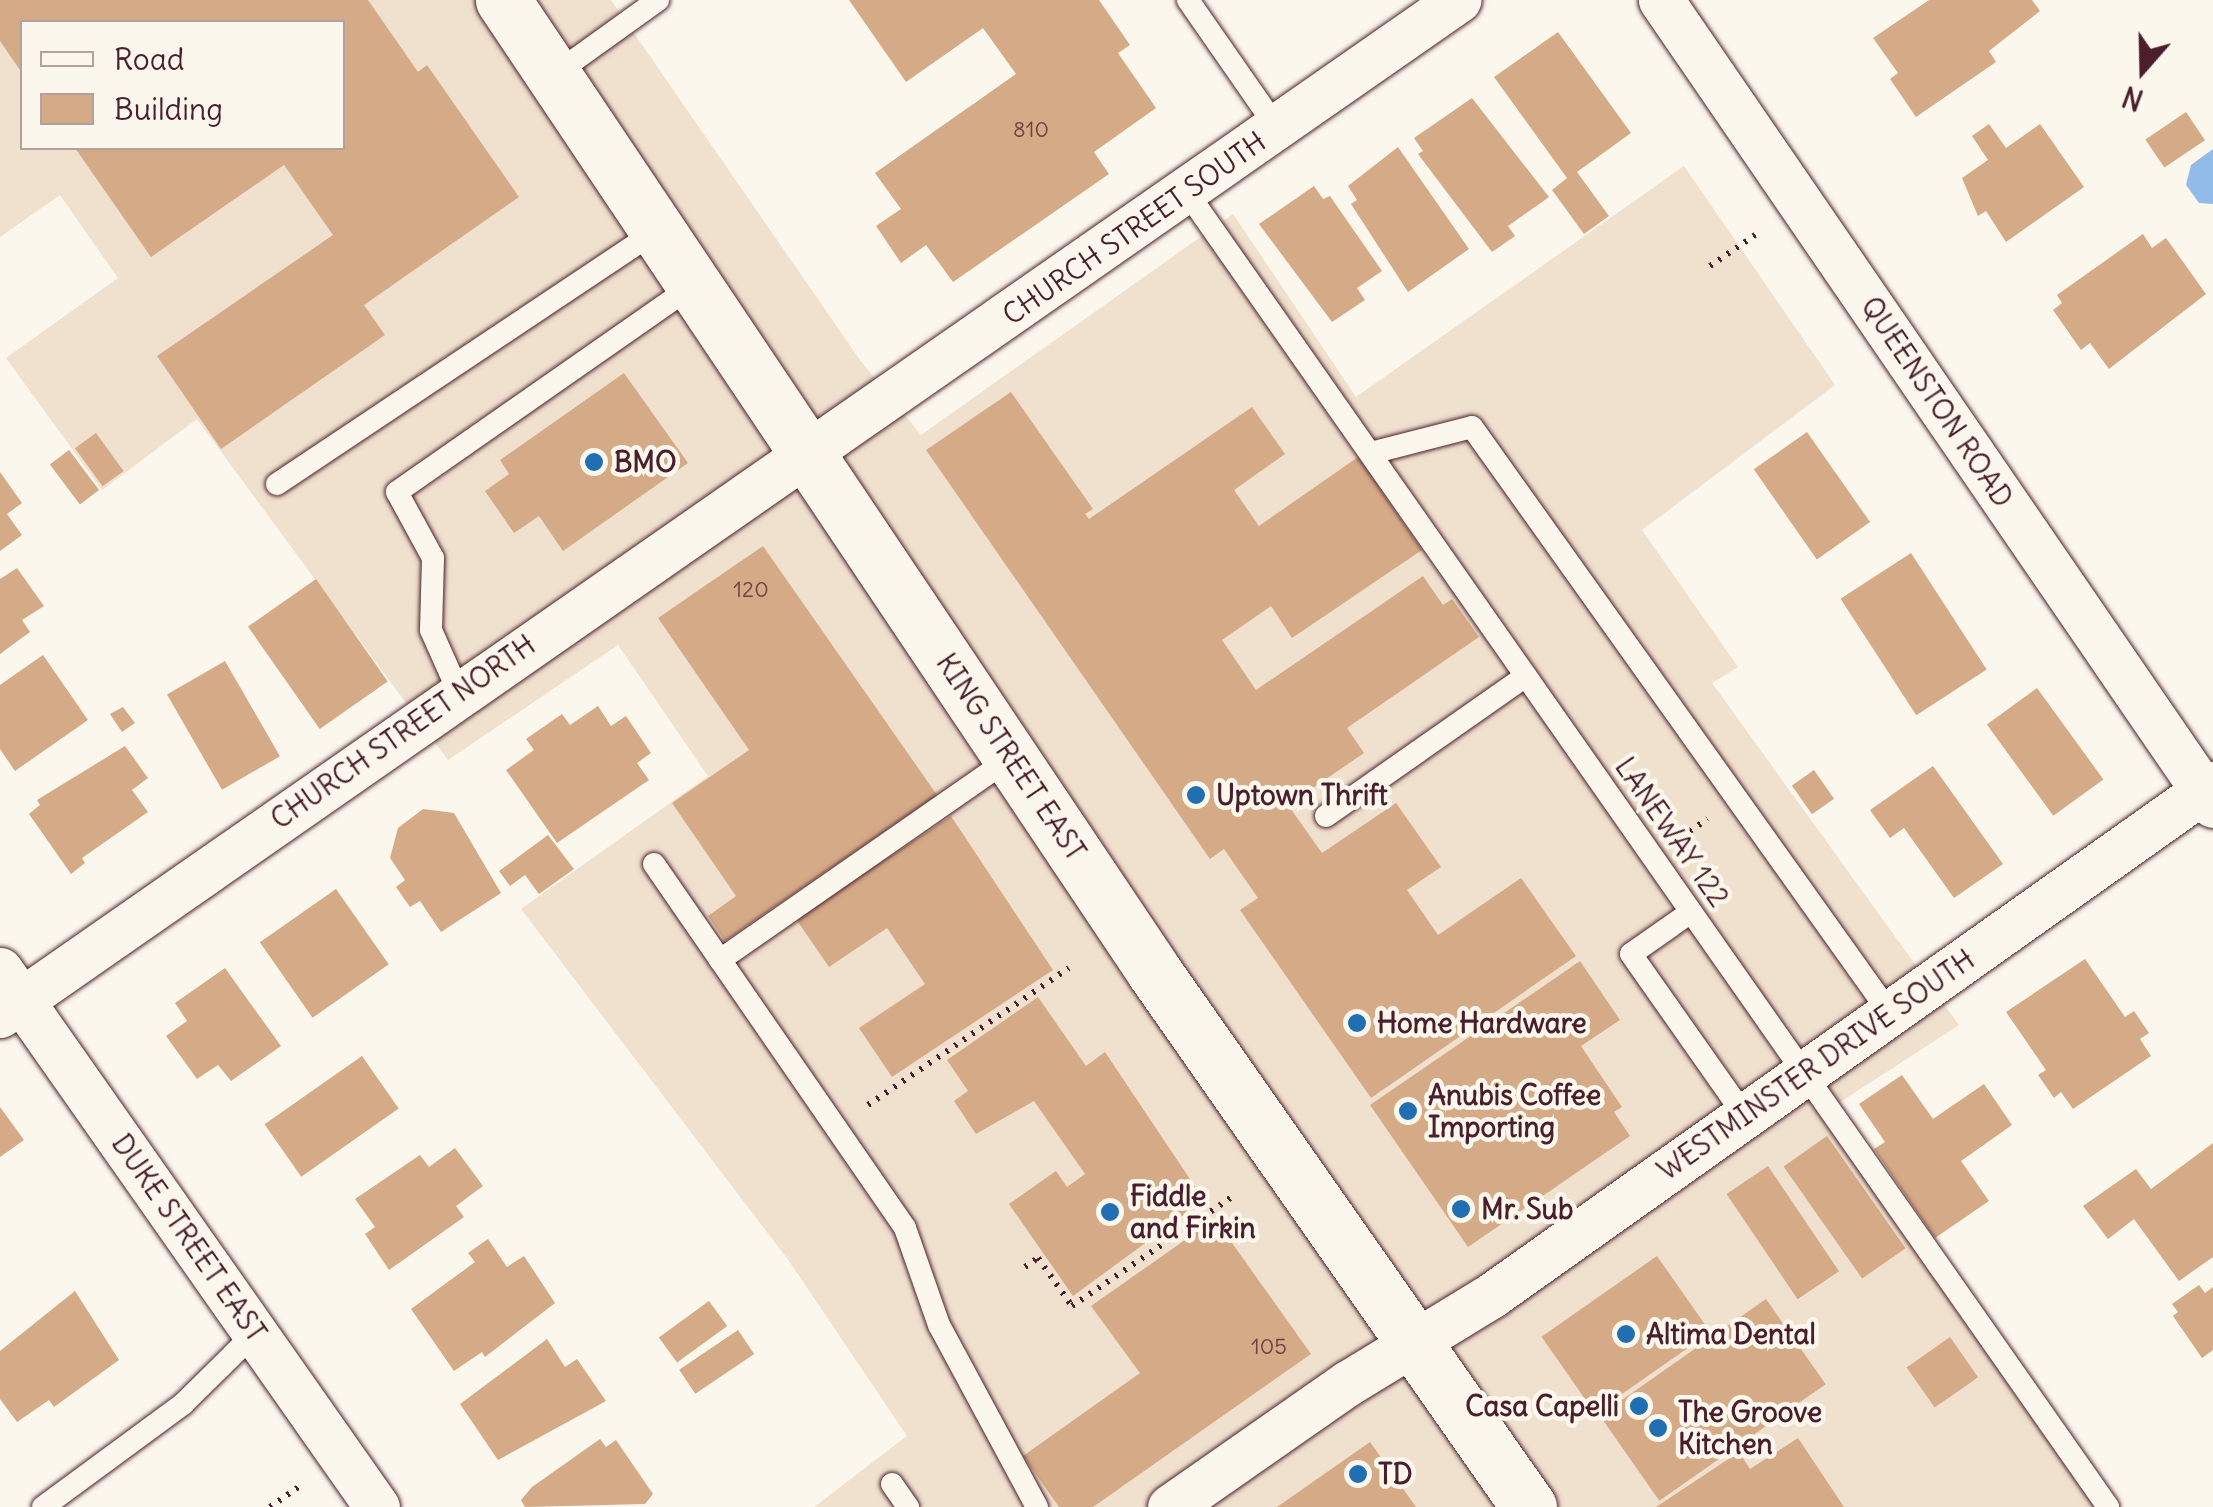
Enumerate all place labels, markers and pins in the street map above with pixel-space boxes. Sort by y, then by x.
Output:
place label: BMO [614,445,677,479]
marker: BMO [583,451,605,473]
place label: Uptown Thrift [1216,778,1388,812]
marker: Uptown Thrift [1185,784,1207,806]
place label: Home Hardware [1377,1006,1586,1040]
marker: Home Hardware [1346,1012,1368,1034]
place label: Anubis Coffee Importing [1428,1078,1601,1144]
marker: Anubis Coffee Importing [1397,1100,1419,1122]
place label: Fiddle and Firkin [1130,1179,1256,1245]
place label: Mr. Sub [1481,1192,1573,1226]
marker: Mr. Sub [1450,1198,1472,1220]
marker: Fiddle and Firkin [1099,1201,1121,1223]
place label: Altima Dental [1646,1317,1816,1351]
marker: Altima Dental [1615,1323,1637,1345]
place label: Casa Capelli [1465,1389,1619,1423]
marker: Casa Capelli [1628,1395,1650,1417]
place label: The Groove Kitchen [1678,1395,1822,1461]
marker: The Groove Kitchen [1647,1417,1669,1439]
place label: TD [1378,1457,1412,1491]
marker: TD [1347,1463,1369,1485]

